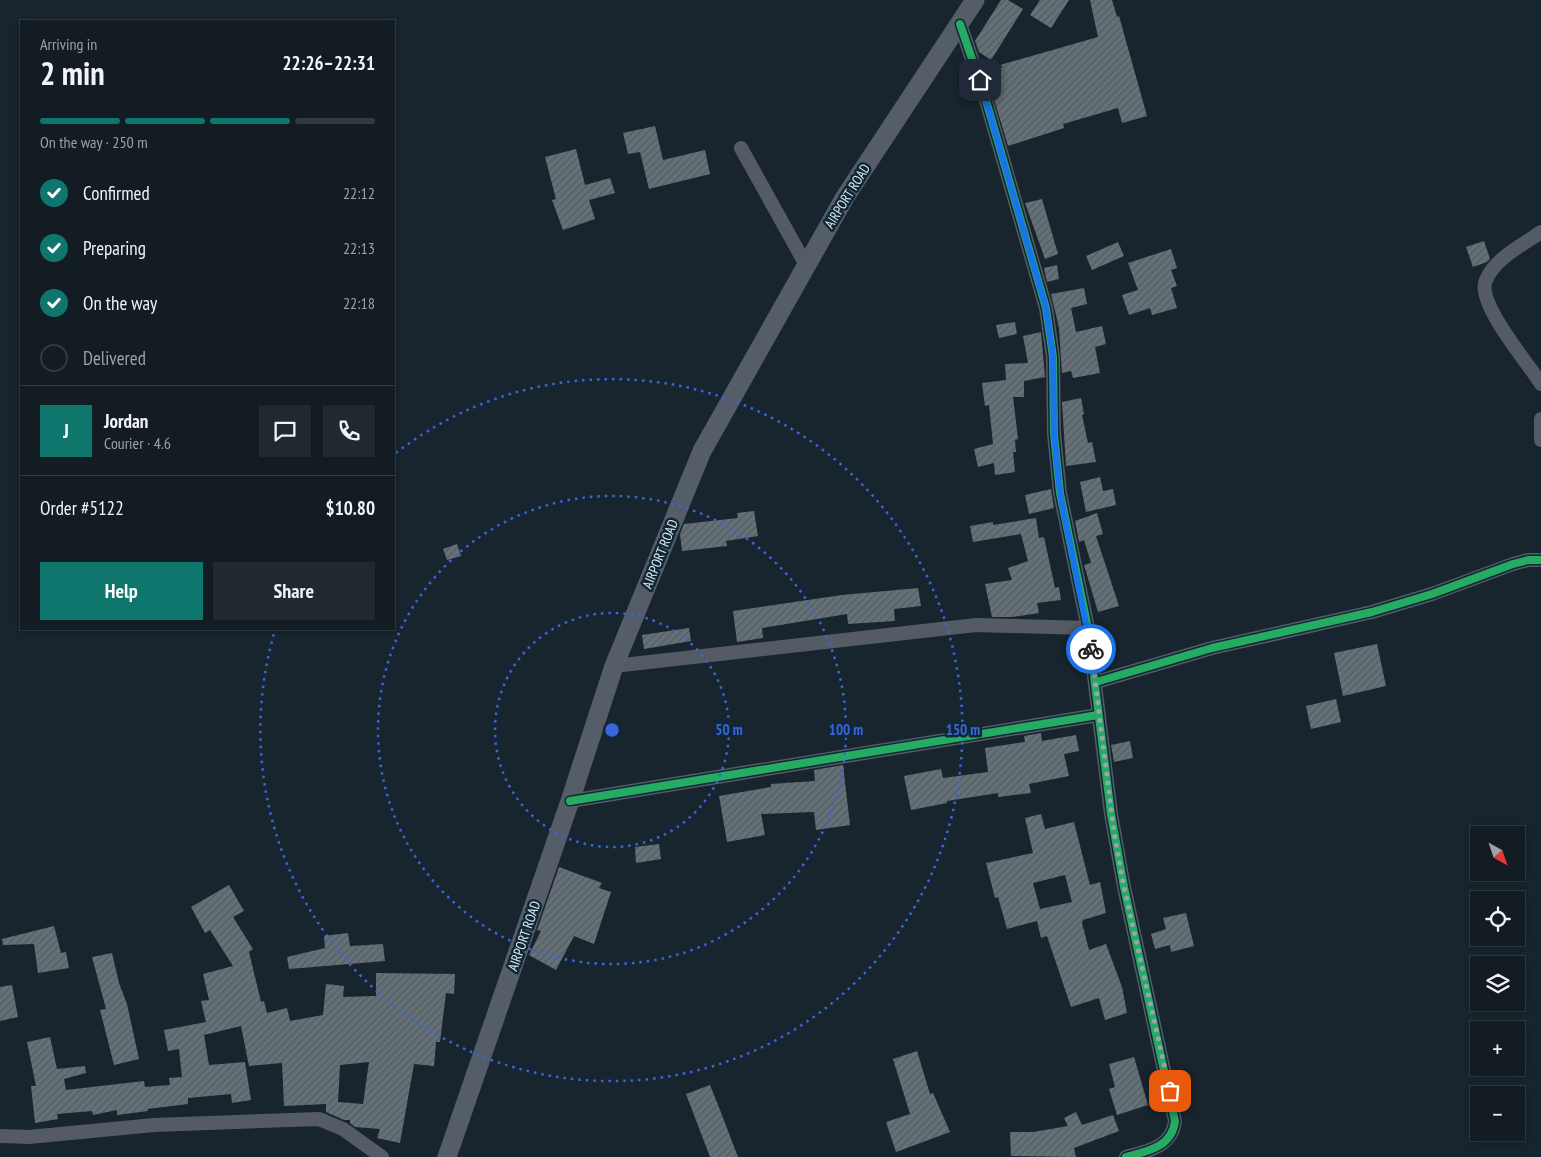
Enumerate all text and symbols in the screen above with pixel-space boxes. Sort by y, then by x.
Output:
text: Arriving in [40,34,97,54]
text: 22:26–22:31 [282,51,375,75]
text: 2 min [40,52,105,94]
pin [959,59,1001,101]
icon: home [966,66,994,94]
text: On the way · 250 m [40,132,148,152]
street label: AIRPORT ROAD [820,160,874,232]
icon: check [40,179,68,207]
text: Confirmed [83,181,150,205]
text: 22:12 [343,183,375,203]
icon: check [40,234,68,262]
text: Preparing [83,236,146,260]
text: 22:13 [343,238,375,258]
icon: check [40,289,68,317]
text: On the way [83,291,157,315]
text: 22:18 [343,293,375,313]
text: Delivered [83,346,146,370]
button: chat [259,405,311,457]
button: phone [323,405,375,457]
text: Jordan [104,409,148,433]
text: J [63,419,69,443]
text: Courier · 4.6 [104,433,171,453]
text: Order #5122 [40,496,124,520]
text: $10.80 [326,496,375,520]
street label: AIRPORT ROAD [638,517,682,591]
button: Help [40,562,203,620]
button: Share [213,562,375,620]
courier [1066,624,1116,674]
icon: bike [1077,635,1105,663]
text: 50 m [715,720,743,739]
text: 100 m [829,720,863,739]
text: 150 m [946,720,980,739]
centre of rings [603,721,621,739]
north arrow [1470,826,1525,881]
map controls [1470,826,1525,1141]
button: locate [1470,891,1525,946]
street label: AIRPORT ROAD [504,899,544,973]
button: layers [1470,956,1525,1011]
button: + [1470,1021,1525,1076]
pin [1149,1070,1191,1112]
icon: bag [1156,1077,1184,1105]
button: − [1470,1086,1525,1141]

